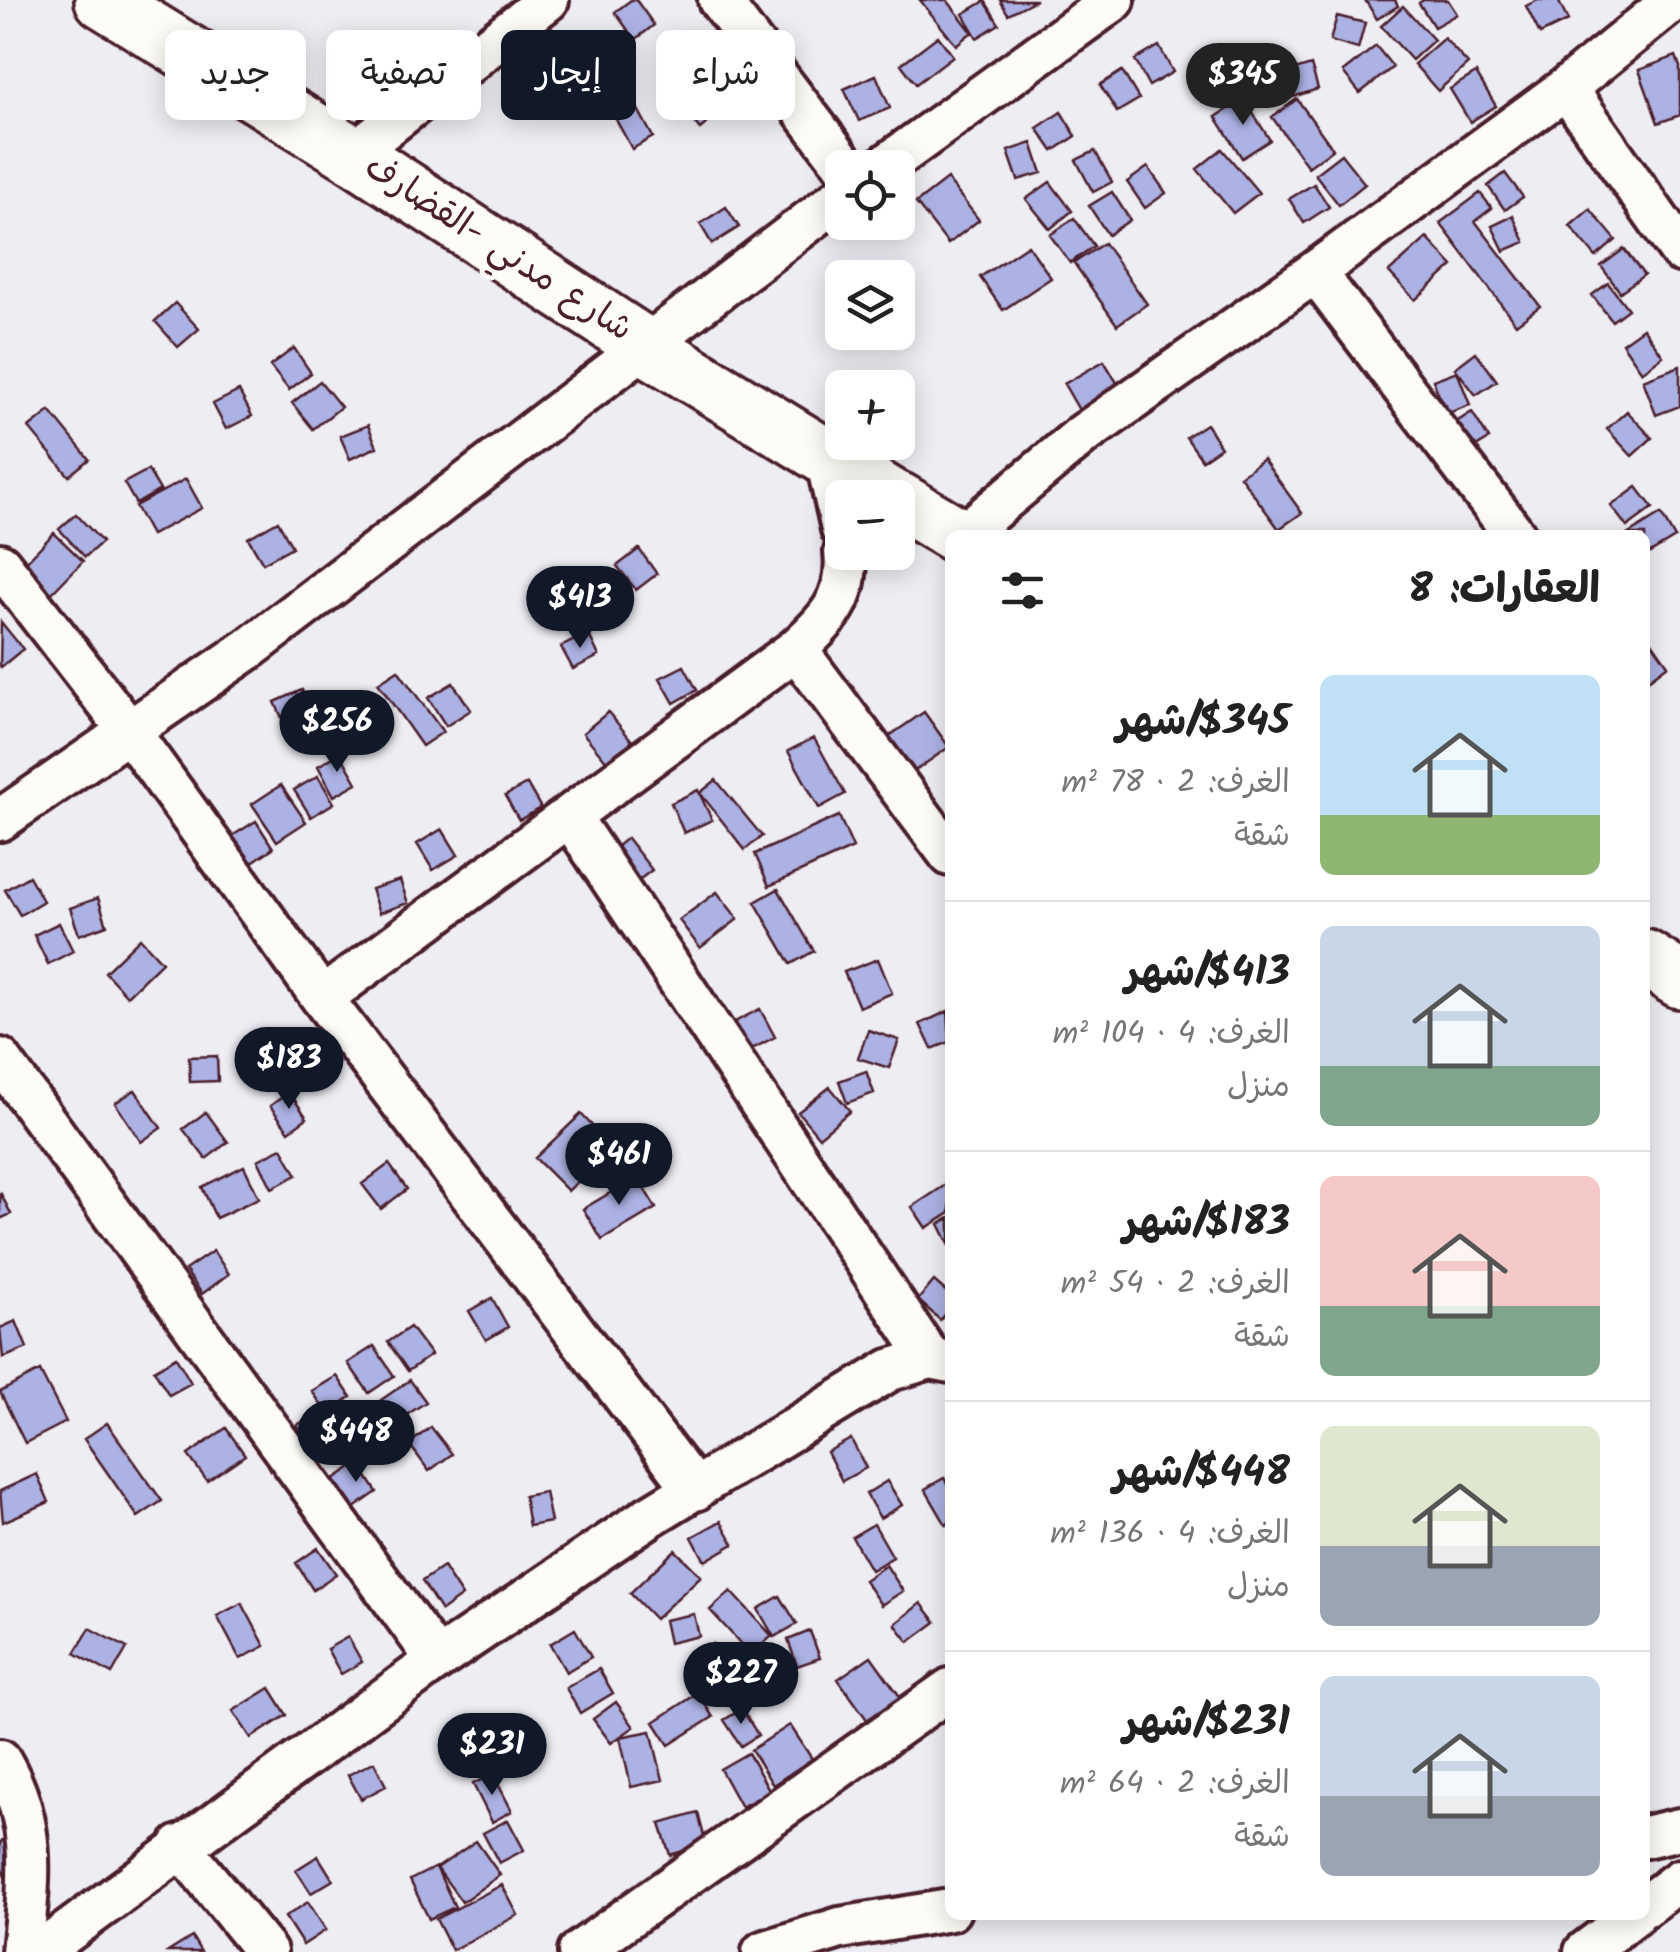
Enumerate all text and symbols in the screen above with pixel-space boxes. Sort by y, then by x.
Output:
chip: جديد [165,30,306,120]
chip: تصفية [326,30,481,120]
chip: إيجار [501,30,636,120]
chip: شراء [656,30,795,120]
pin: $345 [1184,43,1302,128]
text: $345 [1208,50,1278,101]
street label: شارع مدني -القضارف [352,141,644,357]
map controls [825,150,915,570]
button: locate [825,150,915,240]
button: layers [825,260,915,350]
button: + [825,370,915,460]
button: − [825,480,915,570]
text: العقارات: 8 [1408,557,1600,624]
icon: filters [995,563,1050,618]
pin: $413 [521,566,639,651]
text: $413 [548,573,612,624]
text: $345/شهر [1116,689,1290,756]
pin: $256 [278,690,396,775]
text: $256 [301,697,373,748]
icon: home [1400,715,1520,835]
text: الغرف: 2 · 78 m² [1061,758,1290,809]
text: شقة [1234,811,1290,862]
text: $413/شهر [1125,940,1290,1007]
icon: home [1400,966,1520,1086]
text: الغرف: 4 · 104 m² [1053,1009,1290,1060]
pin: $183 [230,1027,348,1112]
text: $183 [257,1034,322,1085]
text: منزل [1227,1062,1290,1113]
pin: $461 [560,1123,678,1208]
text: $461 [587,1130,651,1181]
text: $183/شهر [1123,1190,1290,1257]
icon: home [1400,1216,1520,1336]
text: الغرف: 2 · 54 m² [1061,1259,1290,1310]
text: شقة [1234,1312,1290,1363]
pin: $448 [297,1400,415,1485]
text: $448 [320,1407,392,1458]
text: $448/شهر [1113,1440,1290,1507]
icon: home [1400,1466,1520,1586]
text: الغرف: 4 · 136 m² [1050,1509,1290,1560]
text: منزل [1227,1562,1290,1613]
pin: $227 [682,1642,800,1727]
text: $227 [705,1649,777,1700]
text: $231/شهر [1123,1690,1290,1757]
pin: $231 [433,1713,551,1798]
icon: home [1400,1716,1520,1836]
text: $231 [460,1720,524,1771]
text: الغرف: 2 · 64 m² [1060,1759,1290,1810]
text: شقة [1234,1812,1290,1863]

